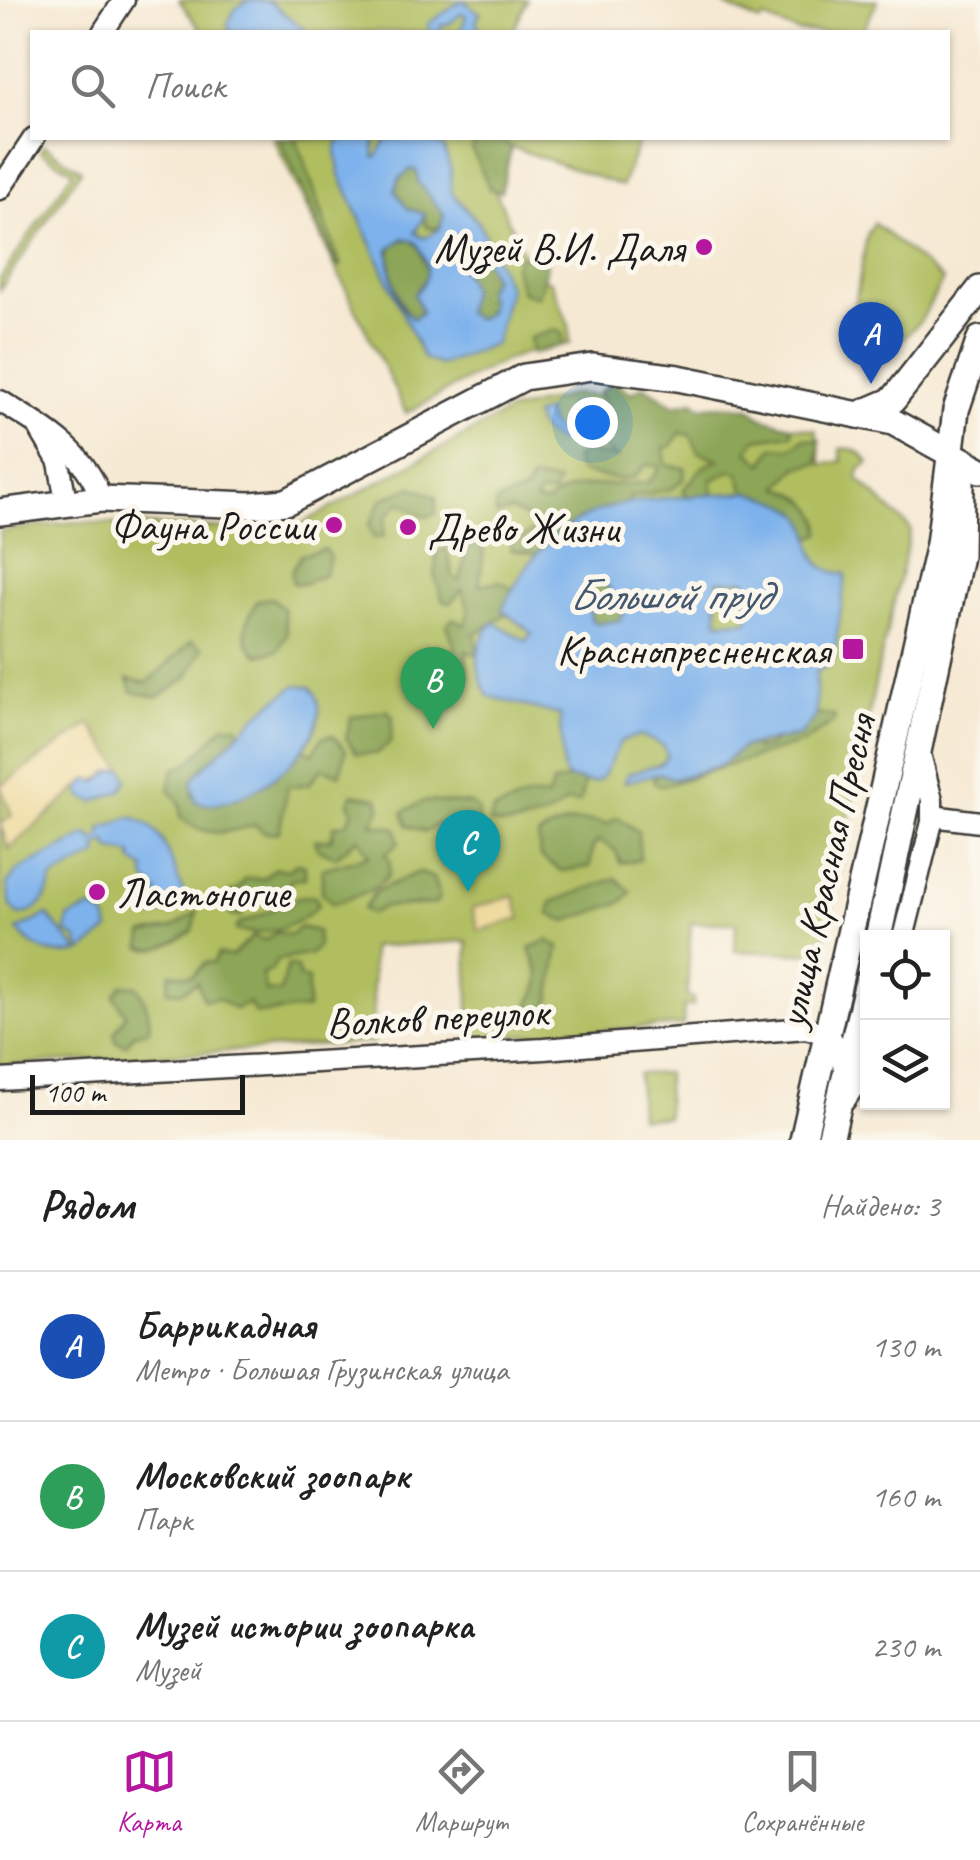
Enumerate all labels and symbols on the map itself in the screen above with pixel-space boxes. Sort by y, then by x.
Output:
place label: Музей В.И. Даля [434,222,687,275]
marker: Музей В.И. Даля [693,236,715,258]
pin: A [838,302,904,384]
your location [567,397,618,448]
place label: Фауна России [111,500,318,553]
place label: Древо Жизни [428,502,621,555]
marker: Фауна России [323,514,345,536]
marker: Древо Жизни [397,516,419,538]
water label: Большой пруд [569,567,779,624]
place label: Краснопресненская [557,624,833,677]
marker: Краснопресненская [840,636,866,662]
pin: B [400,646,466,729]
street label: улица Красная Пресня [764,707,889,1036]
pin: C [436,810,500,892]
place label: Ластоногие [117,867,292,920]
marker: Ластоногие [86,881,108,903]
street label: Волков переулок [325,985,553,1050]
scale bar [30,1070,245,1114]

